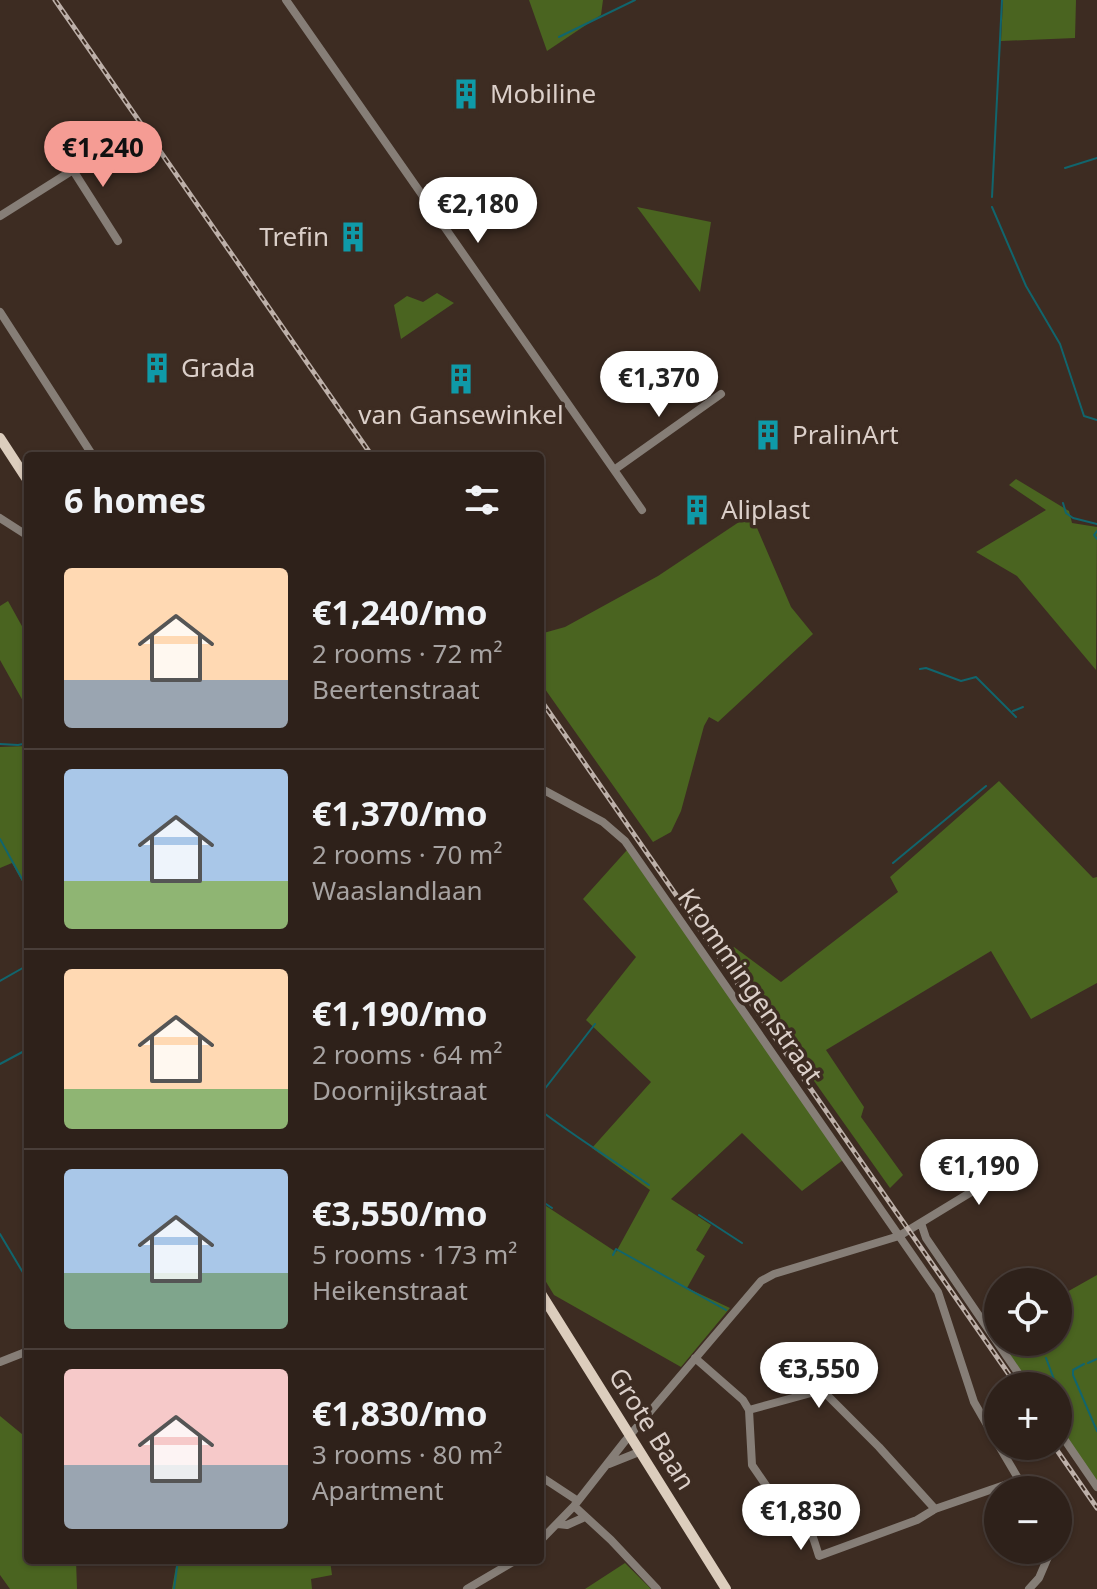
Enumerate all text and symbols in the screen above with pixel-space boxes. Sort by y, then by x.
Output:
place label: Mobiline [490,75,596,111]
building icon: Mobiline [449,77,483,111]
pin: €1,240 [38,121,168,189]
text: €1,240 [62,129,144,165]
pin: €2,180 [413,177,543,245]
text: €2,180 [437,185,519,221]
place label: Trefin [259,218,329,254]
building icon: Trefin [336,220,370,254]
place label: Grada [181,349,255,385]
building icon: Grada [140,351,174,385]
pin: €1,370 [594,351,724,419]
text: €1,370 [618,359,700,395]
building icon: van Gansewinkel [444,362,478,396]
place label: van Gansewinkel [358,396,564,432]
place label: PralinArt [792,416,899,452]
building icon: PralinArt [751,418,785,452]
text: 6 homes [64,477,206,523]
icon: filters [460,478,504,522]
place label: Aliplast [721,491,810,527]
building icon: Aliplast [680,493,714,527]
text: €1,240/mo [312,589,487,635]
icon: home [128,600,224,696]
text: 2 rooms · 72 m² [312,635,502,671]
text: Beertenstraat [312,671,480,707]
text: €1,370/mo [312,790,487,836]
icon: home [128,801,224,897]
text: 2 rooms · 70 m² [312,836,502,872]
text: Waaslandlaan [312,872,483,908]
street label: Krommingenstraat [670,881,832,1090]
text: €1,190/mo [312,990,487,1036]
icon: home [128,1001,224,1097]
text: 2 rooms · 64 m² [312,1036,502,1072]
text: Doornijkstraat [312,1072,487,1108]
pin: €1,190 [914,1139,1044,1207]
text: €1,190 [938,1147,1020,1183]
text: €3,550/mo [312,1190,487,1236]
icon: home [128,1201,224,1297]
text: 5 rooms · 173 m² [312,1236,517,1272]
map controls [984,1268,1072,1564]
button: locate [984,1268,1072,1356]
text: Heikenstraat [312,1272,468,1308]
pin: €3,550 [754,1342,884,1410]
text: €3,550 [778,1350,860,1386]
street label: Grote Baan [601,1360,705,1496]
button: + [984,1372,1072,1460]
text: €1,830/mo [312,1390,487,1436]
icon: home [128,1401,224,1497]
text: 3 rooms · 80 m² [312,1436,502,1472]
text: Apartment [312,1472,444,1508]
button: − [984,1476,1072,1564]
pin: €1,830 [736,1484,866,1552]
text: €1,830 [760,1492,842,1528]

